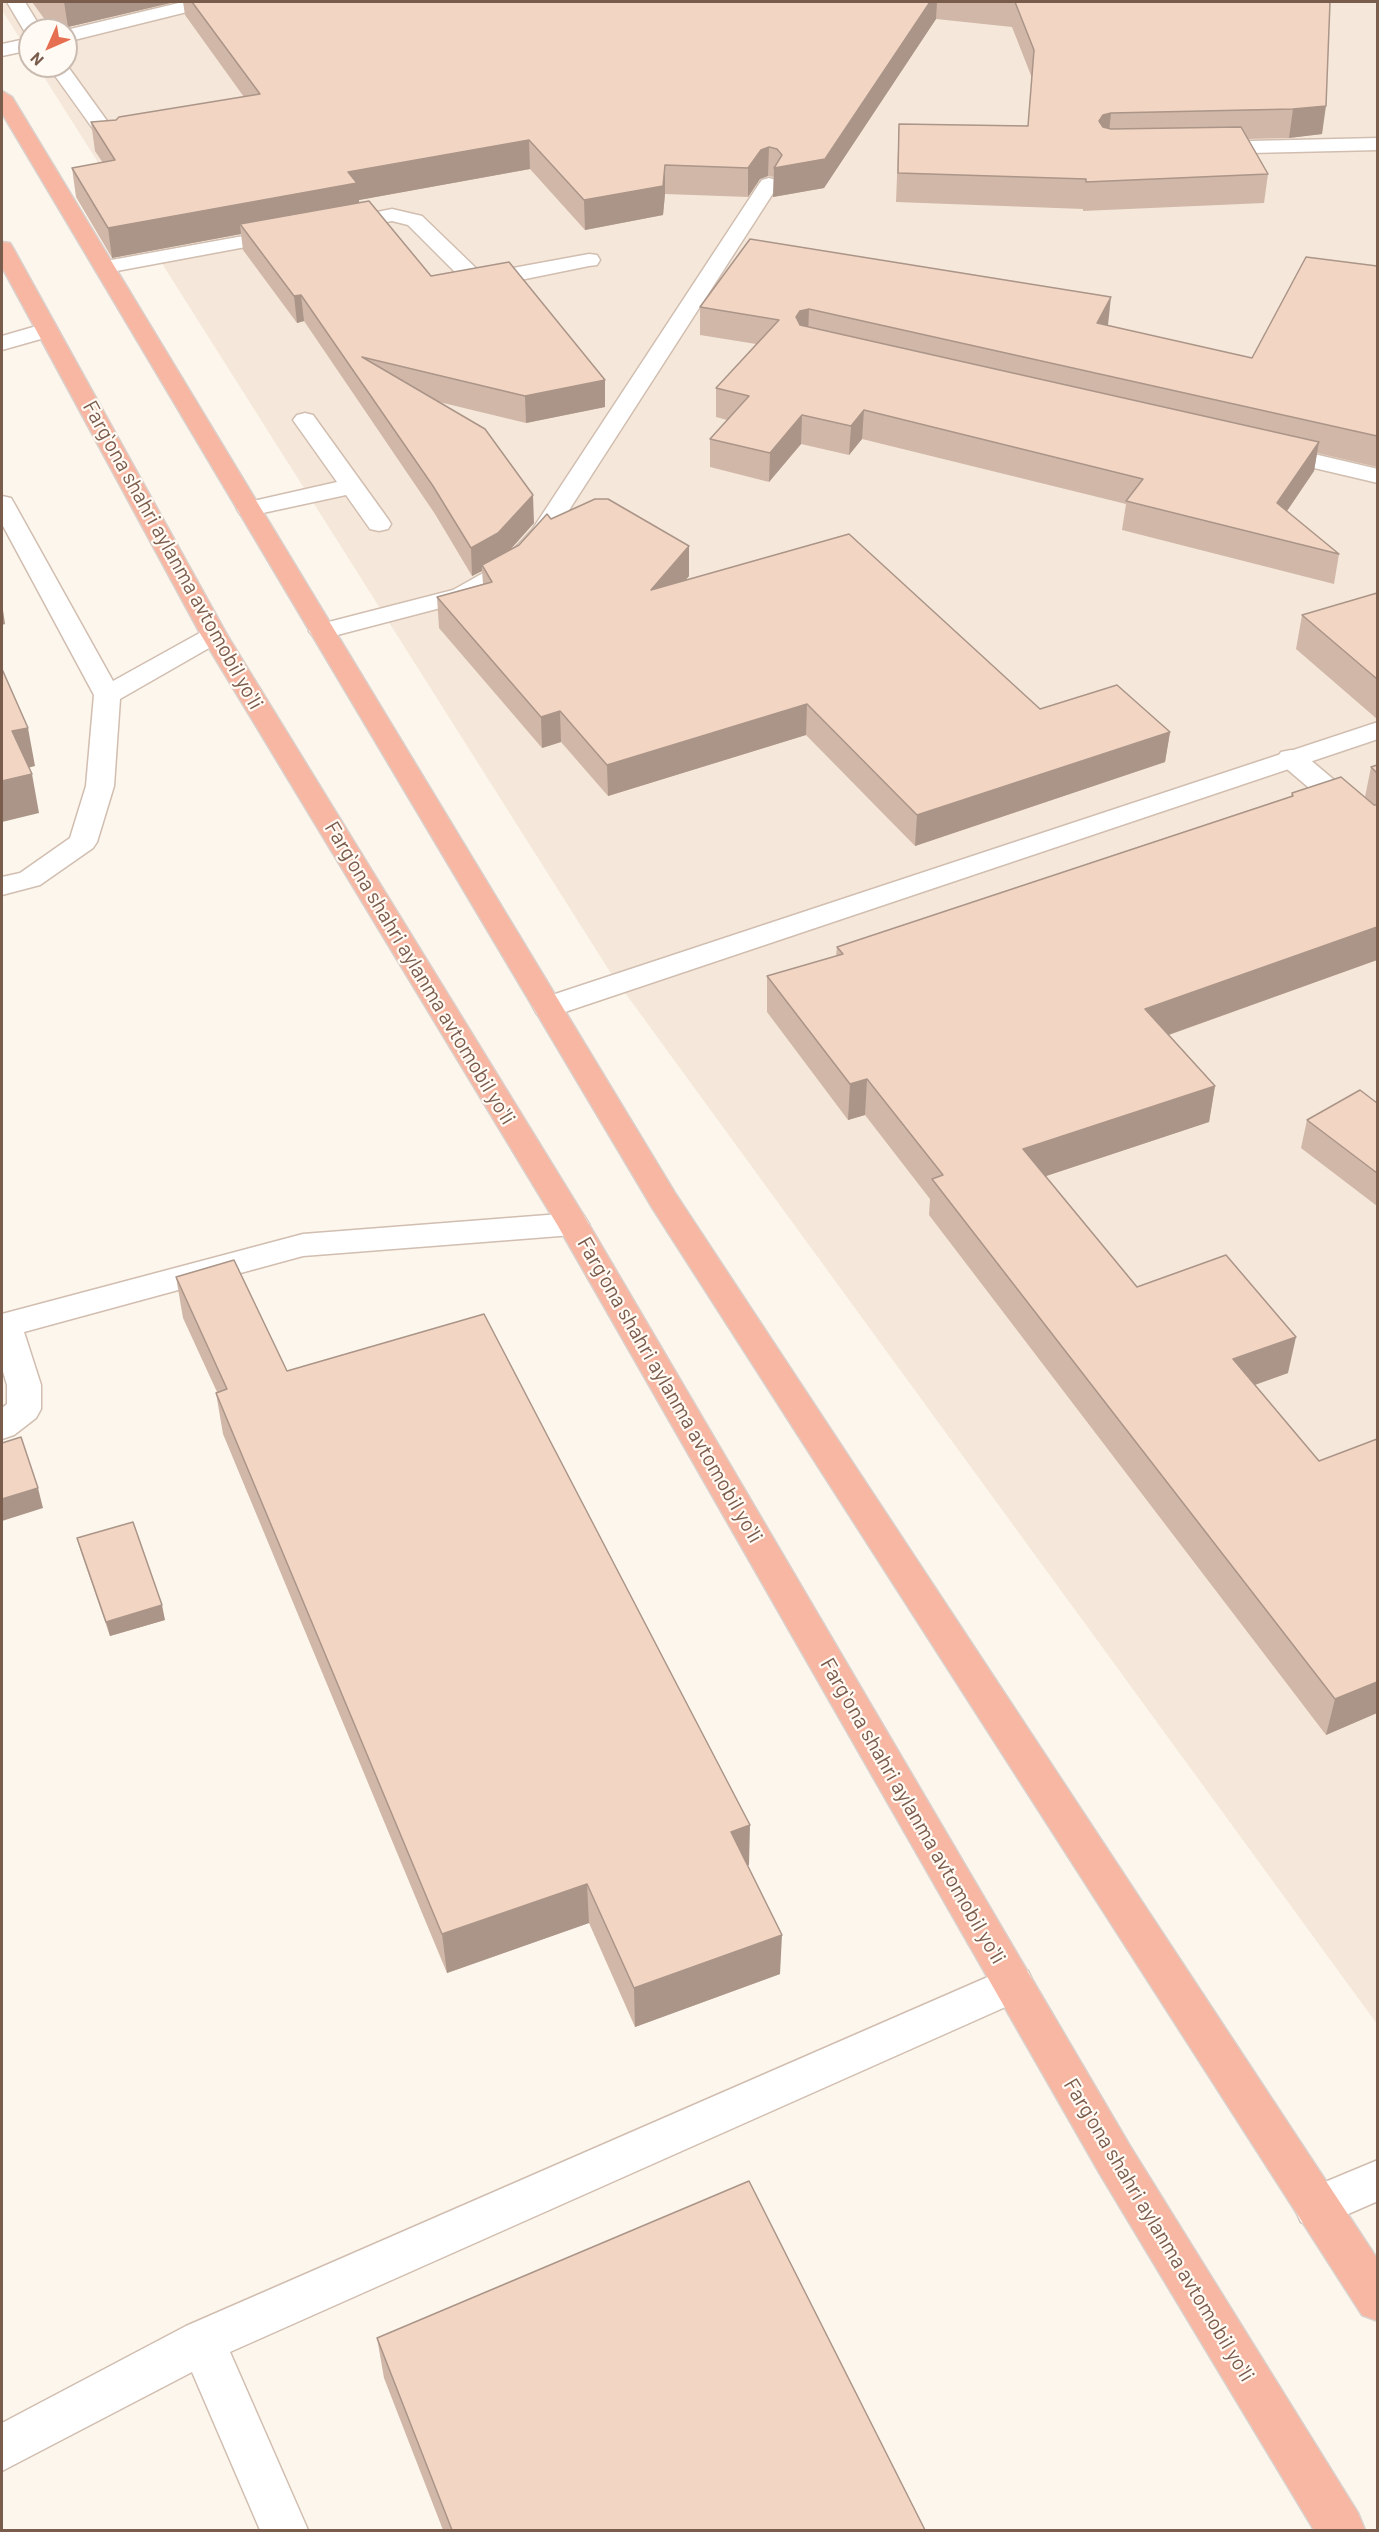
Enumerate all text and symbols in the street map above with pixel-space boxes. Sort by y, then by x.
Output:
north arrow [18,18,78,78]
text: N [26,49,47,70]
street label: Fargʻona shahri aylanma avtomobil yoʻli [77,396,269,714]
street label: Fargʻona shahri aylanma avtomobil yoʻli [319,817,521,1129]
street label: Fargʻona shahri aylanma avtomobil yoʻli [572,1233,768,1547]
street label: Fargʻona shahri aylanma avtomobil yoʻli [815,1654,1011,1968]
street label: Fargʻona shahri aylanma avtomobil yoʻli [1058,2074,1260,2386]

